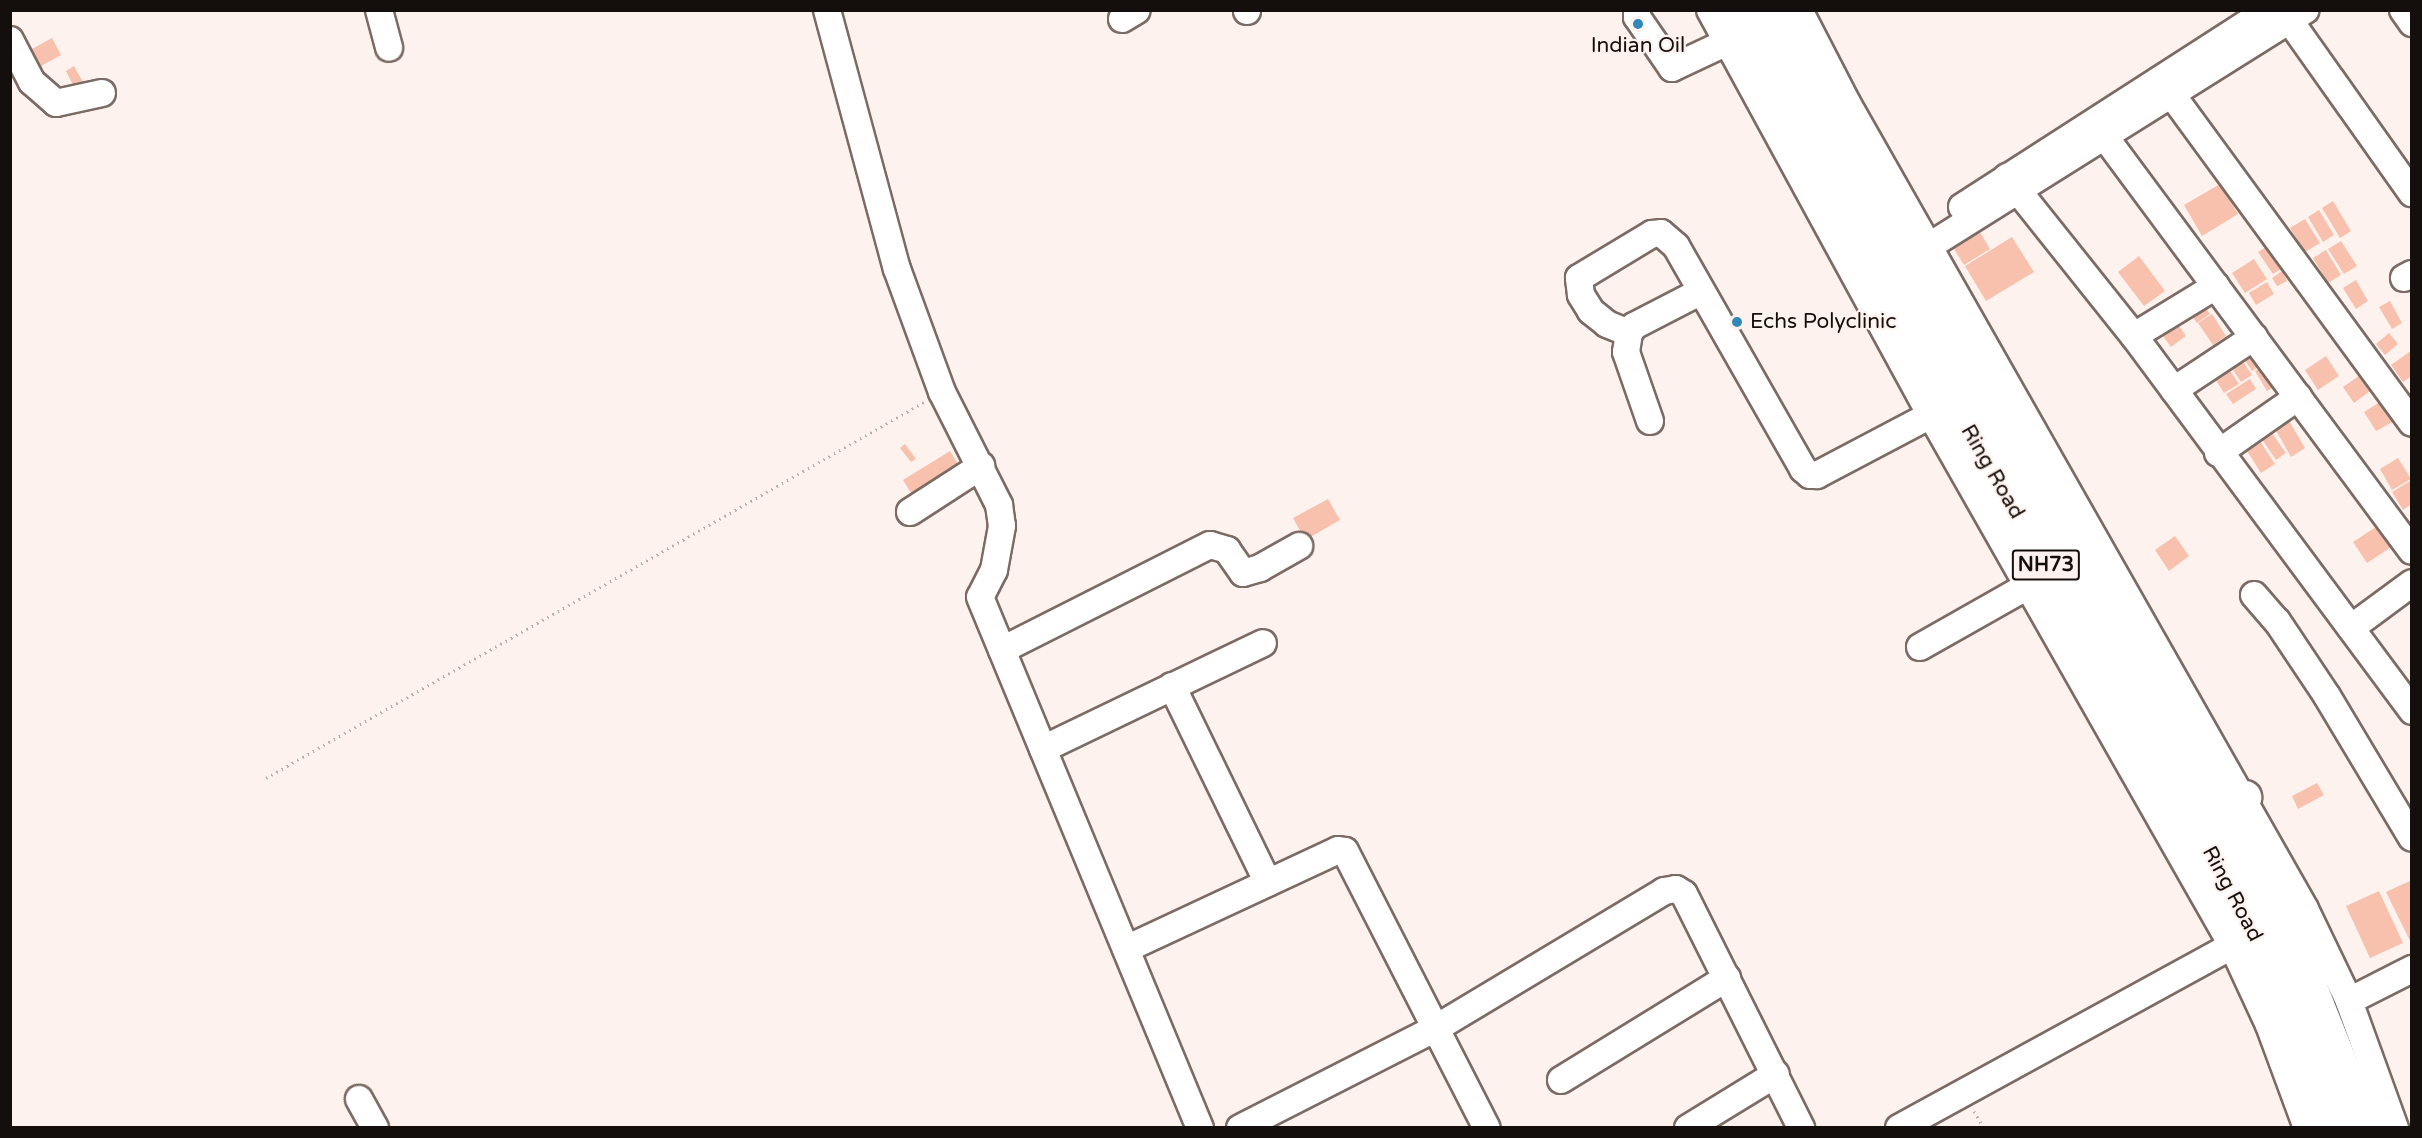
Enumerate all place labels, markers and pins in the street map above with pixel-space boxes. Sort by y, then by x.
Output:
marker: Indian Oil [1631,17,1645,31]
place label: Indian Oil [1591,33,1685,59]
place label: Echs Polyclinic [1750,309,1896,335]
marker: Echs Polyclinic [1728,313,1746,331]

